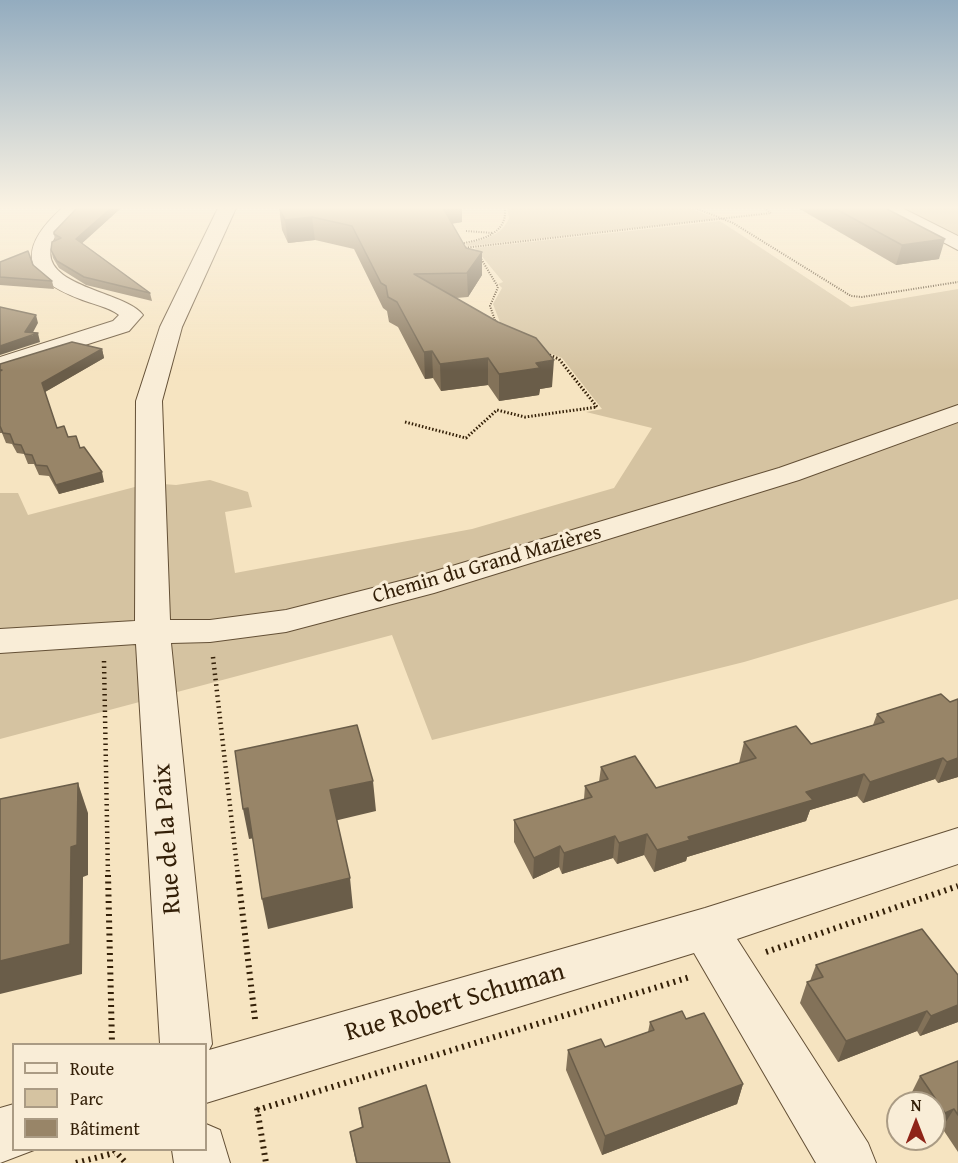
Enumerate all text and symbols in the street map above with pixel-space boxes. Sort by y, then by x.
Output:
street label: Chemin du Grand Mazières [370,520,604,610]
street label: Rue de la Paix [147,763,189,915]
street label: Rue Robert Schuman [342,957,568,1049]
legend [12,1043,207,1151]
text: Route [70,1055,114,1082]
text: Parc [70,1085,103,1112]
north arrow [886,1091,946,1151]
text: N [911,1093,921,1117]
text: Bâtiment [70,1115,140,1142]

